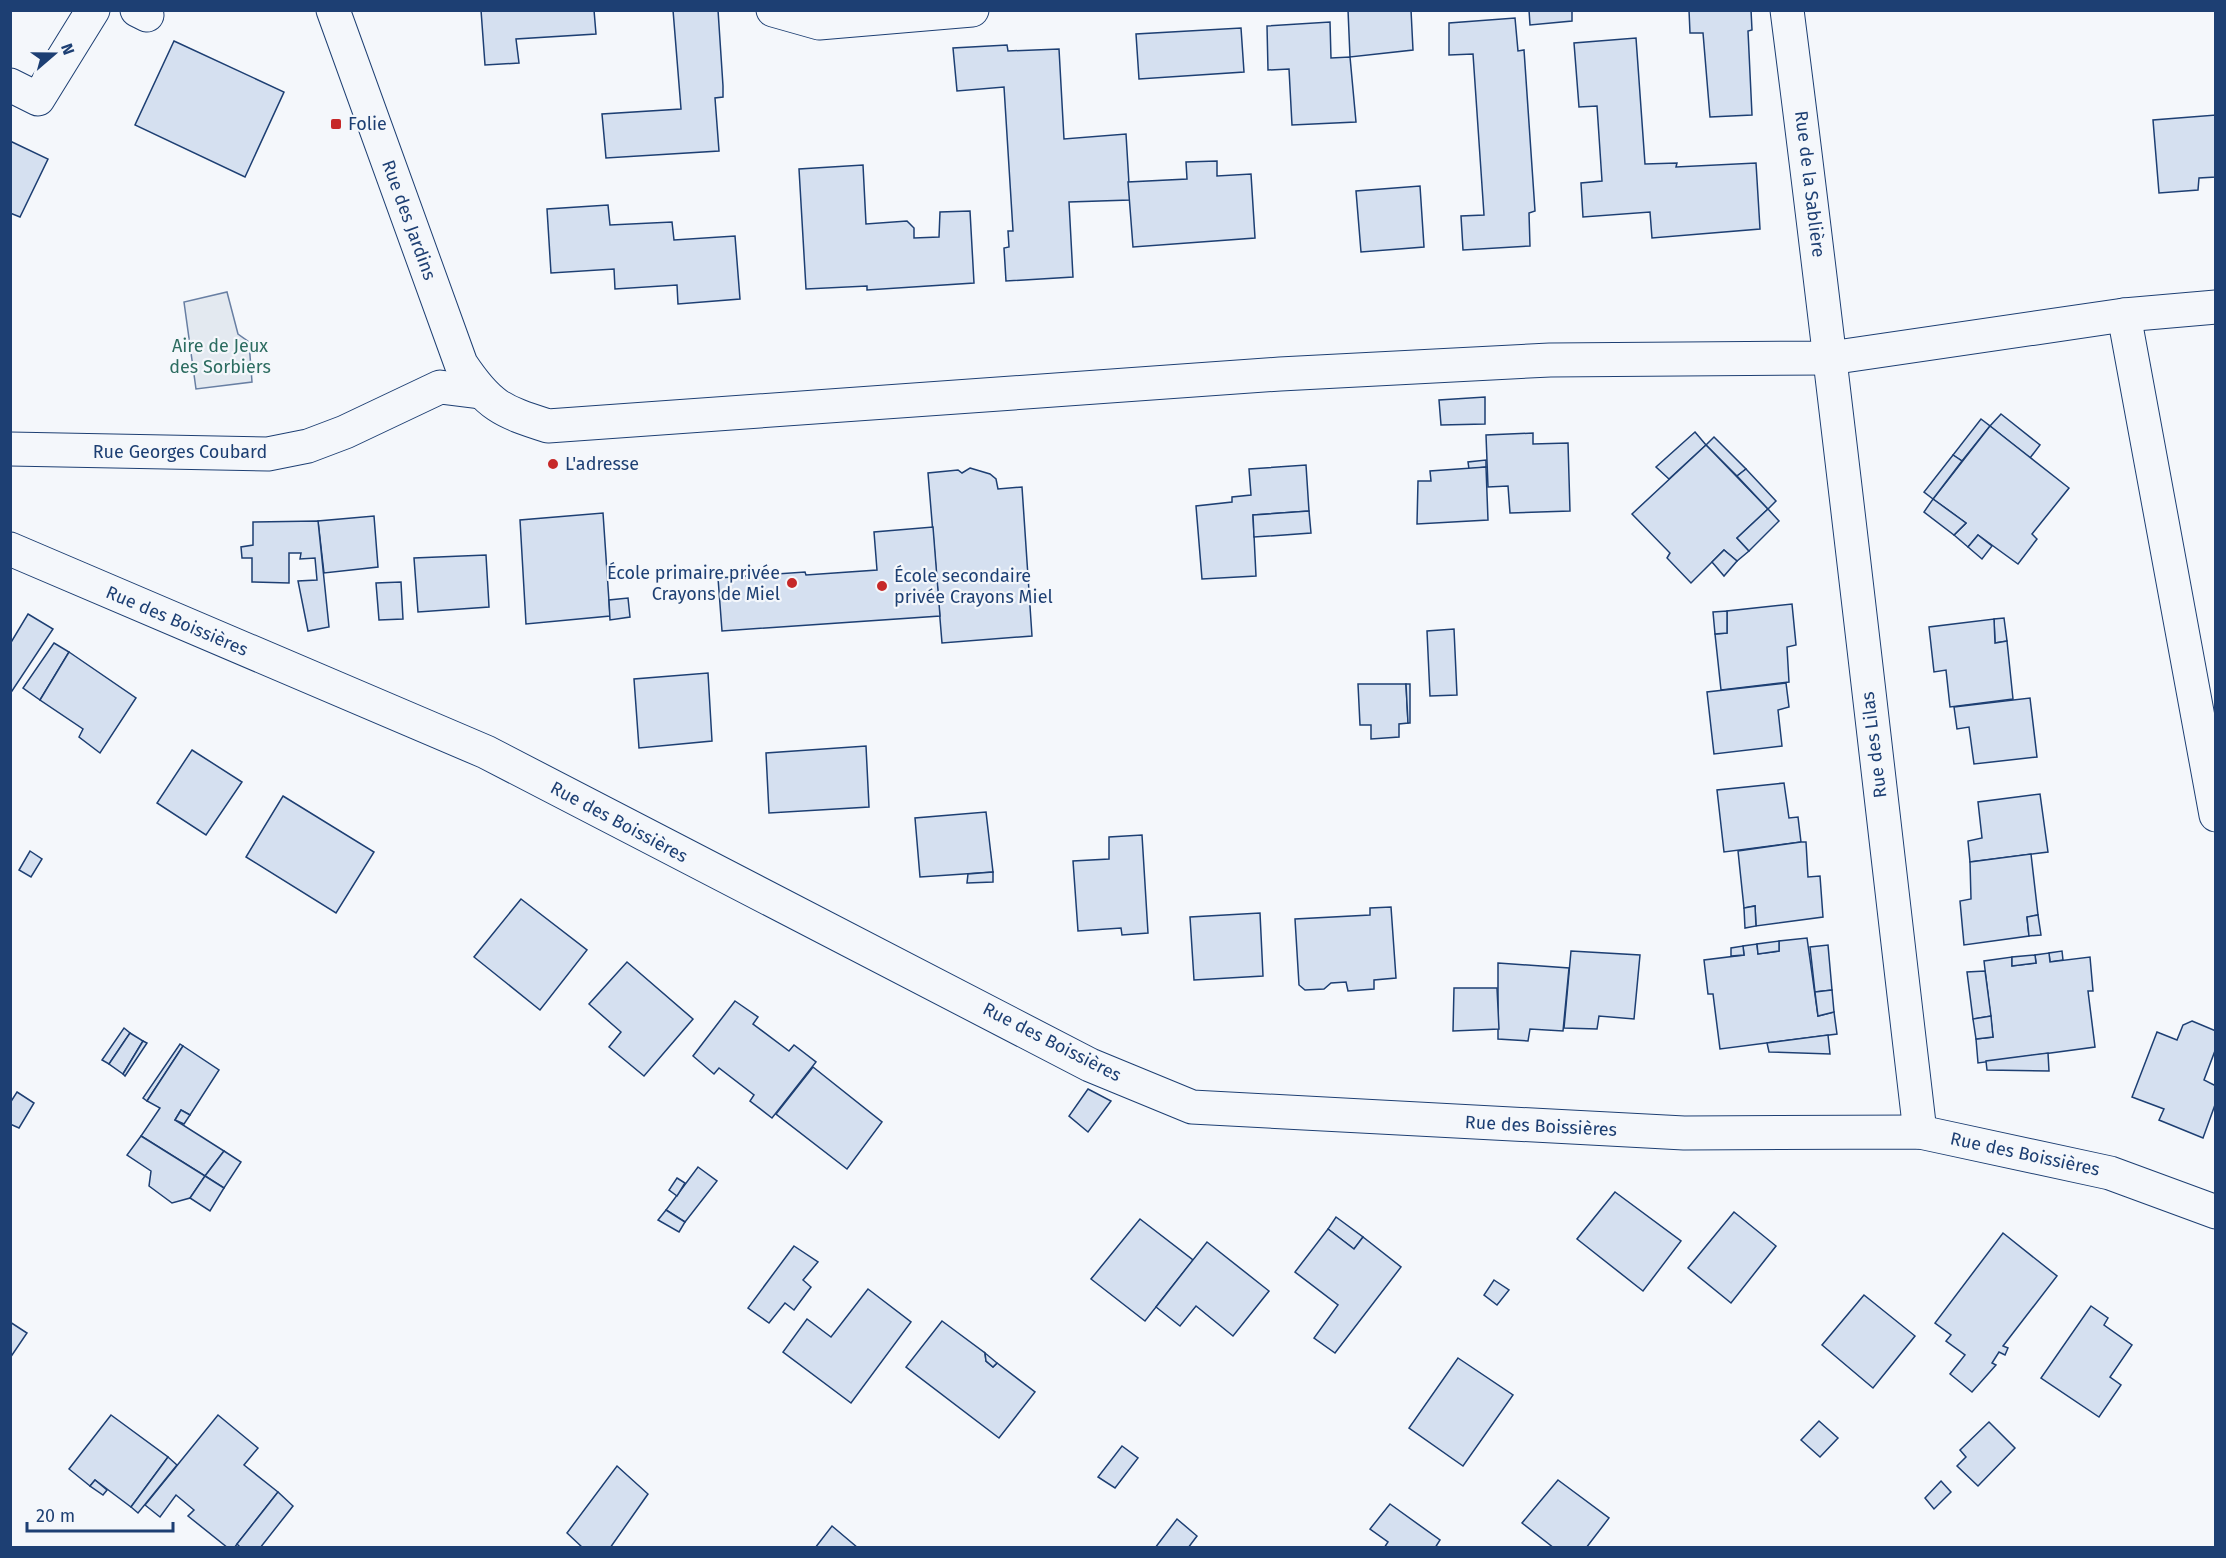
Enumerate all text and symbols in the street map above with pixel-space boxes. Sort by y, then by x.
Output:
north arrow [24,24,84,84]
text: N [57,41,78,57]
street label: Rue de la Sablière [1790,109,1830,259]
place label: Folie [348,113,387,135]
marker: Folie [329,117,343,131]
street label: Rue des Jardins [377,157,441,283]
park label: Aire de Jeux des Sorbiers [169,335,271,378]
street label: Rue Georges Coubard [93,441,267,463]
place label: L'adresse [565,453,639,475]
marker: L'adresse [546,457,560,471]
place label: École primaire privée Crayons de Miel [607,561,780,605]
place label: École secondaire privée Crayons Miel [894,564,1053,608]
marker: École primaire privée Crayons de Miel [785,576,799,590]
marker: École secondaire privée Crayons Miel [875,579,889,593]
street label: Rue des Boissières [103,581,251,661]
street label: Rue des Lilas [1857,691,1891,799]
street label: Rue des Boissières [547,777,691,867]
street label: Rue des Boissières [979,998,1125,1086]
street label: Rue des Boissières [1464,1111,1618,1141]
street label: Rue des Boissières [1948,1127,2102,1181]
scale bar [27,1495,172,1533]
text: 20 m [36,1505,75,1527]

